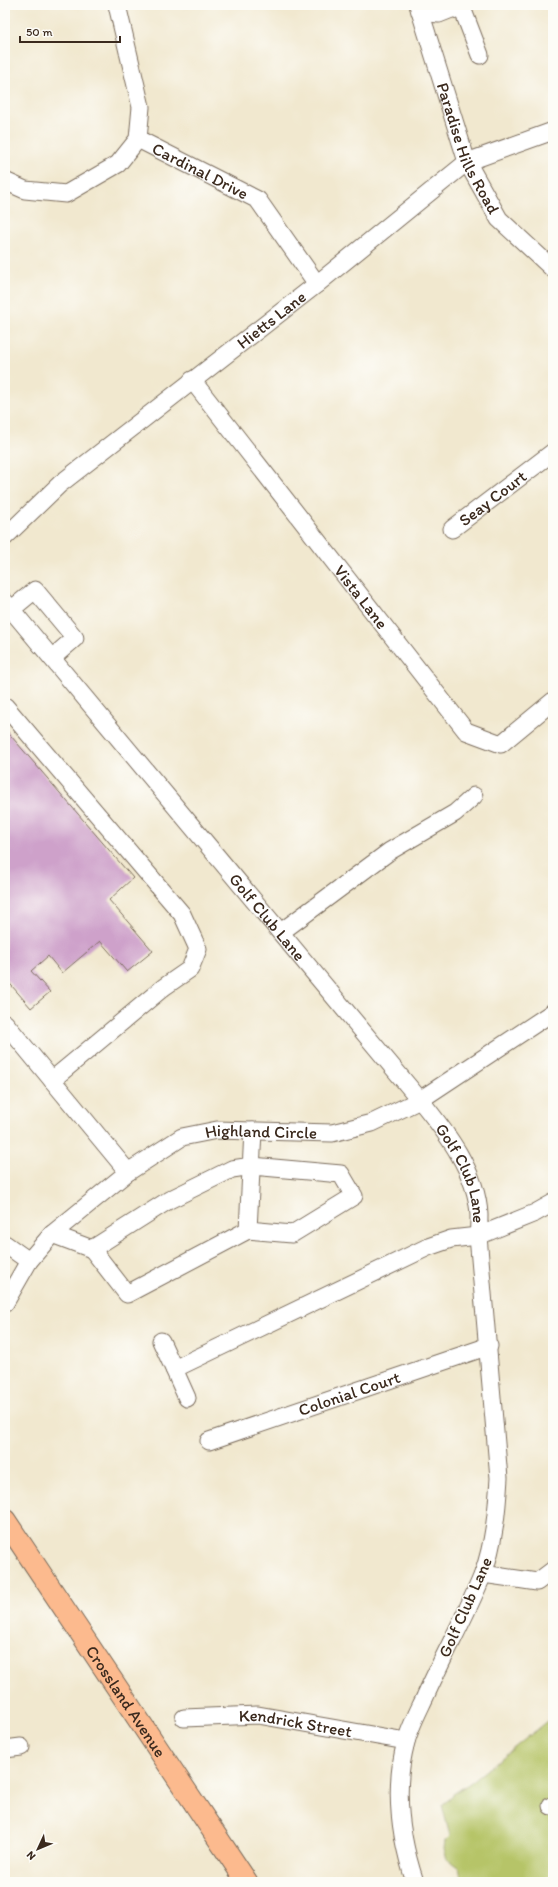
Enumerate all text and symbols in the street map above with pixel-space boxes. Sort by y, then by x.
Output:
scale bar [20,18,120,44]
text: 50 m [26,25,52,39]
street label: Paradise Hills Road [433,80,504,218]
street label: Cardinal Drive [149,138,252,203]
street label: Hietts Lane [233,286,310,353]
street label: Seay Court [455,466,530,530]
street label: Vista Lane [330,561,392,633]
street label: Golf Club Lane [225,869,310,965]
street label: Golf Club Lane [432,1119,489,1223]
street label: Highland Circle [203,1120,317,1143]
street label: Colonial Court [296,1367,403,1420]
street label: Golf Club Lane [434,1554,496,1660]
street label: Crossland Avenue [82,1642,171,1761]
street label: Kendrick Street [238,1705,354,1741]
north arrow [18,1829,58,1869]
text: N [24,1848,38,1863]

